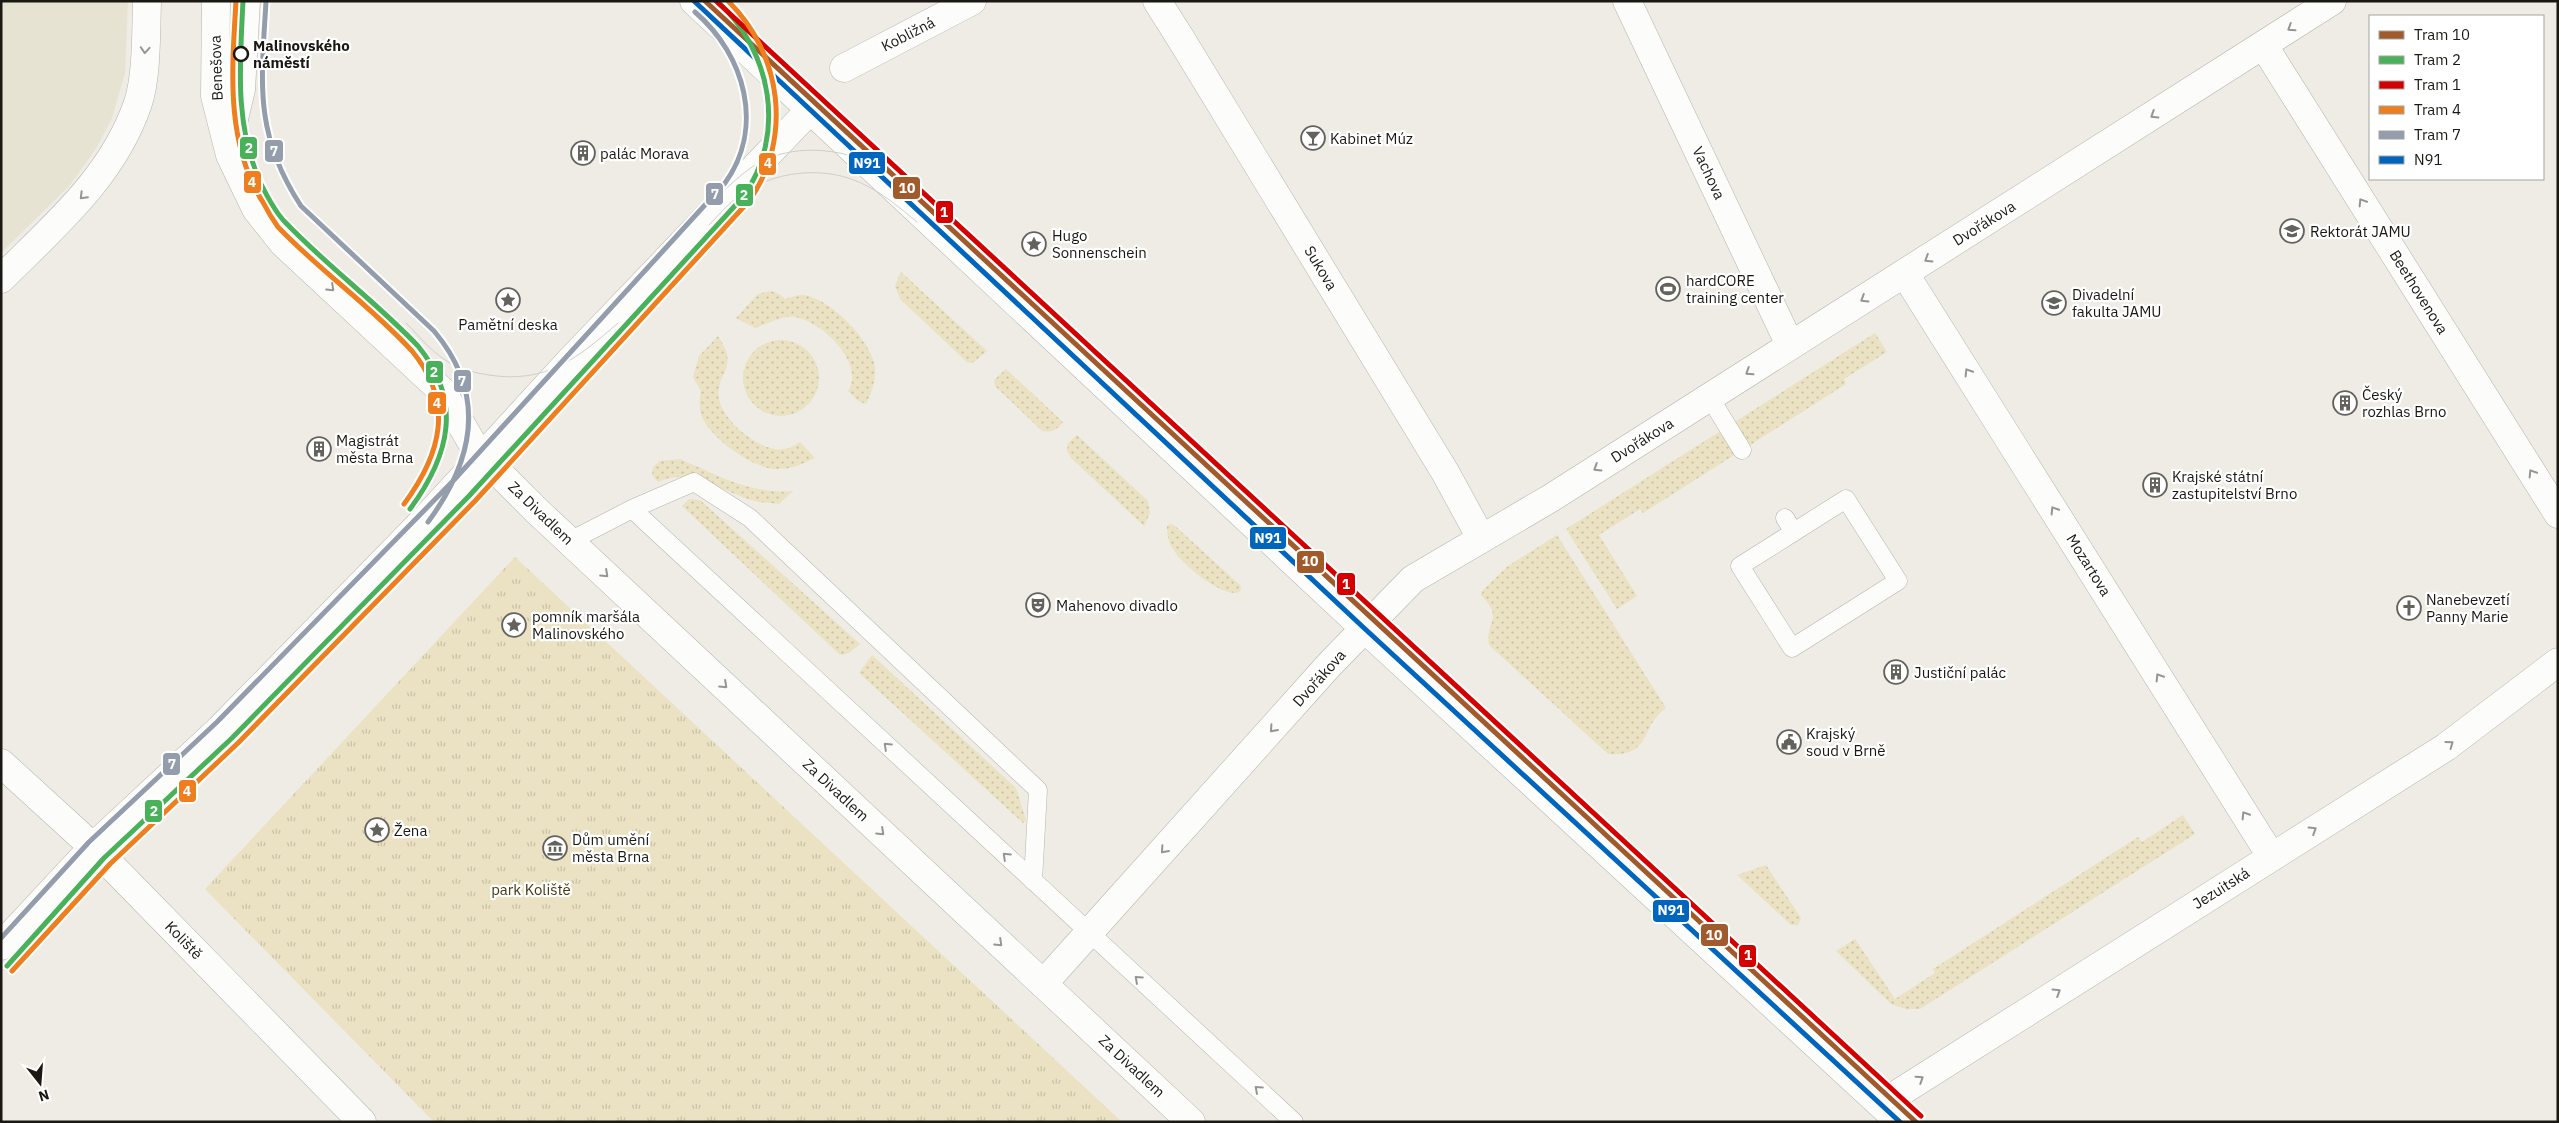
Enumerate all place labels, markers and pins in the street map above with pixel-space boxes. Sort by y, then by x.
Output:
place label: Malinovského náměstí [253,36,350,72]
marker: Malinovského náměstí [233,46,249,62]
bar icon: Kabinet Múz [1300,125,1326,151]
place label: Kabinet Múz [1330,129,1413,148]
building icon: palác Morava [570,140,596,166]
place label: palác Morava [600,144,689,163]
school or university icon: Rektorát JAMU [2279,218,2305,244]
place label: Rektorát JAMU [2310,222,2411,241]
place label: Hugo Sonnenschein [1052,226,1147,262]
place icon: Hugo Sonnenschein [1021,231,1047,257]
place label: hardCORE training center [1686,271,1784,307]
sports icon: hardCORE training center [1655,276,1681,302]
place label: Divadelní fakulta JAMU [2072,285,2162,321]
place icon: Pamětní deska [495,287,521,313]
school or university icon: Divadelní fakulta JAMU [2041,290,2067,316]
place label: Pamětní deska [458,315,558,334]
place label: Český rozhlas Brno [2362,385,2446,421]
building icon: Český rozhlas Brno [2332,390,2358,416]
place label: Magistrát města Brna [336,431,413,467]
building icon: Magistrát města Brna [306,436,332,462]
place label: Krajské státní zastupitelství Brno [2172,467,2297,503]
building icon: Krajské státní zastupitelství Brno [2142,472,2168,498]
place label: Nanebevzetí Panny Marie [2426,590,2510,626]
theatre icon: Mahenovo divadlo [1025,592,1051,618]
church icon: Nanebevzetí Panny Marie [2396,595,2422,621]
place label: Mahenovo divadlo [1056,596,1178,615]
place label: pomník maršála Malinovského [532,607,640,643]
place icon: pomník maršála Malinovského [501,612,527,638]
building icon: Justiční palác [1883,659,1909,685]
place label: Justiční palác [1914,663,2007,682]
place label: Krajský soud v Brně [1806,724,1885,760]
public building icon: Krajský soud v Brně [1776,729,1802,755]
place icon: Žena [364,817,390,843]
place label: Žena [394,821,427,840]
place label: Dům umění města Brna [572,830,650,866]
museum icon: Dům umění města Brna [542,835,568,861]

